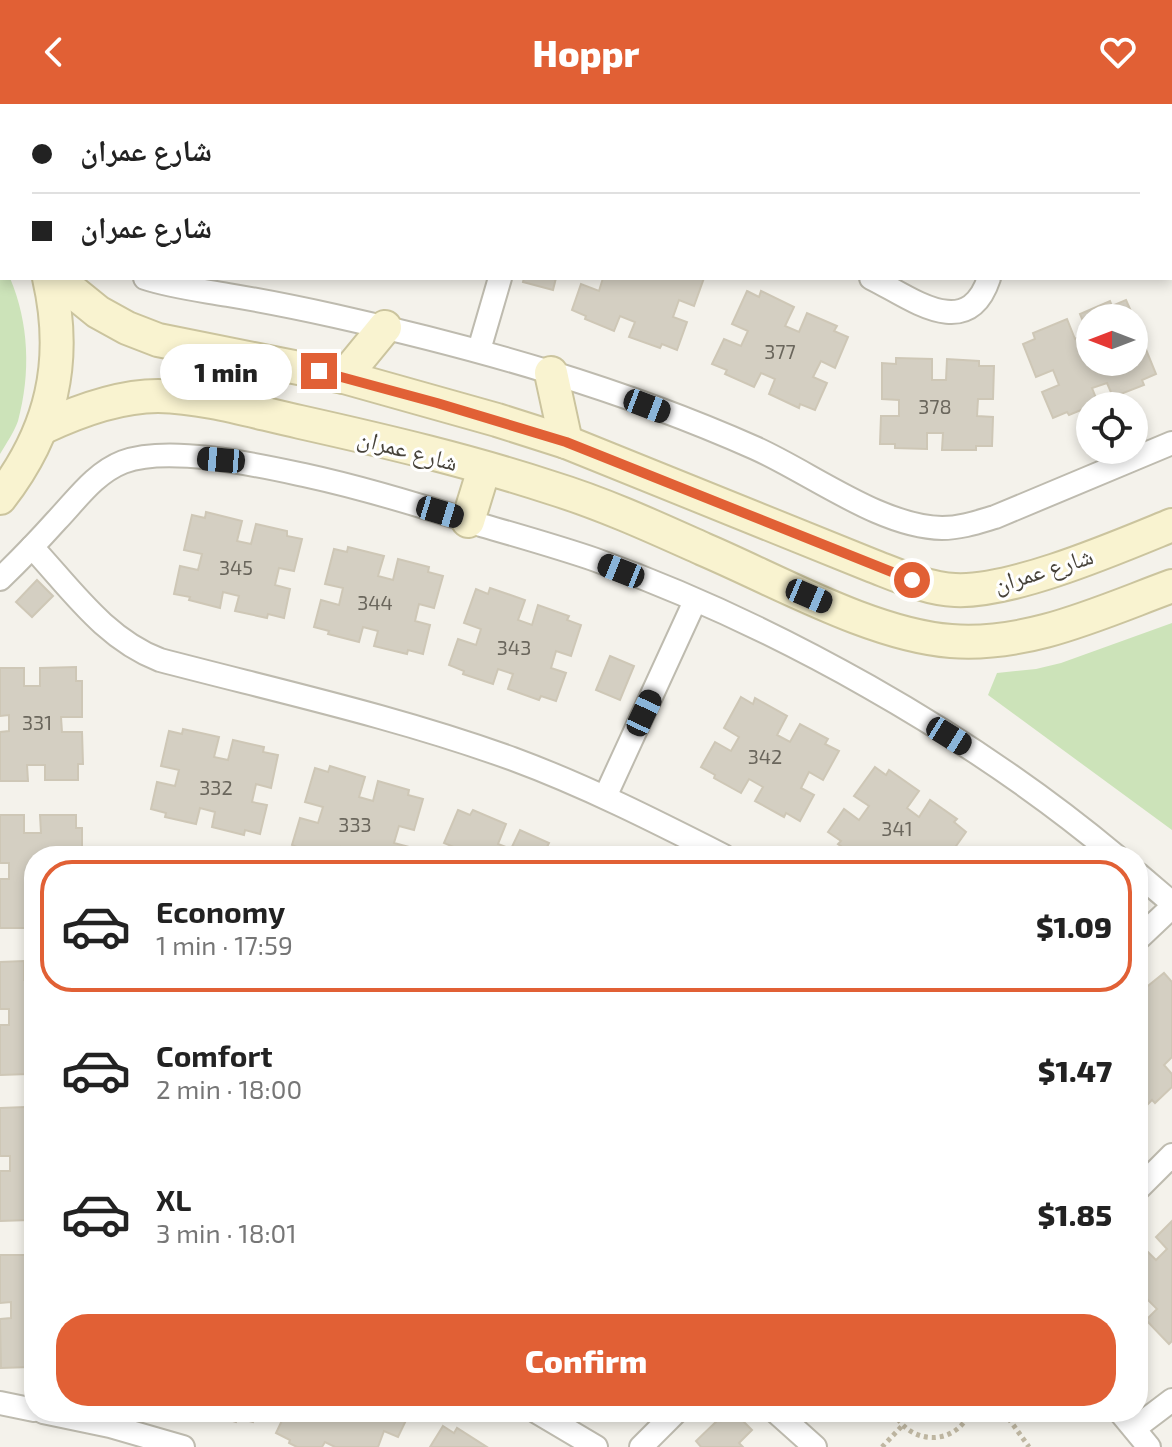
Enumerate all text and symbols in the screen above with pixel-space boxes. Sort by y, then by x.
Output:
icon: back [32,30,76,74]
icon: heart [1096,30,1140,74]
text: Hoppr [533,31,639,74]
text: شارع عمران [80,131,212,167]
text: شارع عمران [80,208,212,244]
north arrow [1076,304,1148,376]
map controls [1076,304,1148,464]
house number: 377 [764,339,796,363]
callout: 1 min [159,343,291,399]
route end [301,353,337,389]
text: 1 min [194,356,258,387]
car [620,386,674,426]
button: locate [1076,392,1148,464]
house number: 378 [918,394,952,418]
street label: شارع عمران [354,422,461,478]
car [196,446,246,474]
car [414,494,466,530]
street label: شارع عمران [990,540,1097,600]
car [594,551,648,591]
house number: 345 [219,555,253,579]
route start [894,562,930,598]
car [782,576,836,616]
house number: 344 [357,590,393,614]
house number: 343 [497,635,531,659]
car [623,686,665,740]
house number: 331 [22,710,52,734]
car [922,713,976,759]
house number: 342 [748,744,782,768]
house number: 332 [199,775,233,799]
house number: 333 [338,812,372,836]
house number: 341 [881,816,913,840]
icon: car [60,890,132,962]
text: Economy [156,893,285,929]
text: $1.09 [1036,908,1112,944]
text: 1 min · 17:59 [156,929,293,960]
icon: car [60,1034,132,1106]
text: Comfort [156,1037,273,1073]
text: $1.47 [1038,1052,1112,1088]
text: 2 min · 18:00 [156,1073,302,1104]
icon: car [60,1178,132,1250]
text: XL [156,1181,191,1217]
text: $1.85 [1037,1196,1112,1232]
text: 3 min · 18:01 [156,1217,297,1248]
button: Confirm [56,1314,1116,1406]

